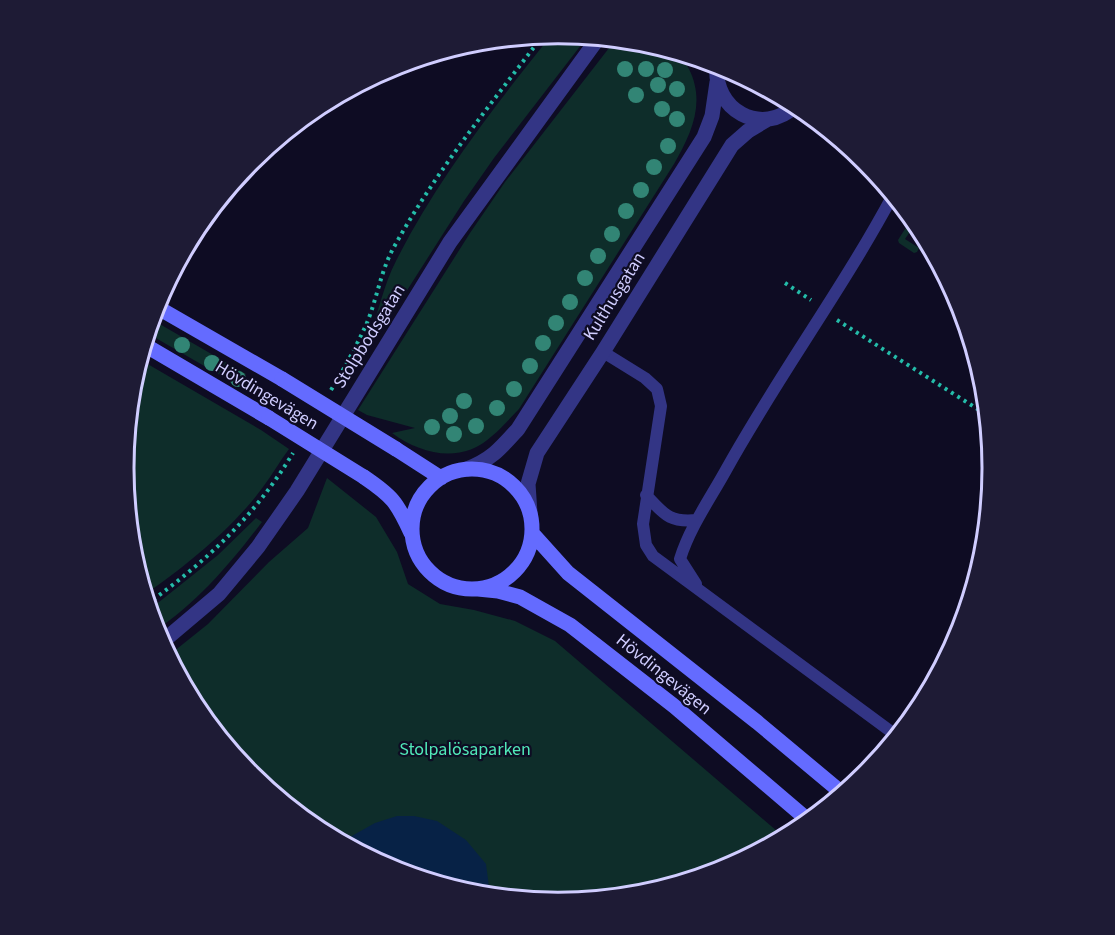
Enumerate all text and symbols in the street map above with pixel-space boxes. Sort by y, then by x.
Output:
street label: Kulthusgatan [577,247,652,345]
street label: Stolpbodsgatan [327,279,412,393]
street label: Hövdingevägen [210,355,323,436]
street label: Hövdingevägen [611,628,717,721]
park label: Stolpalösaparken [399,737,531,762]

